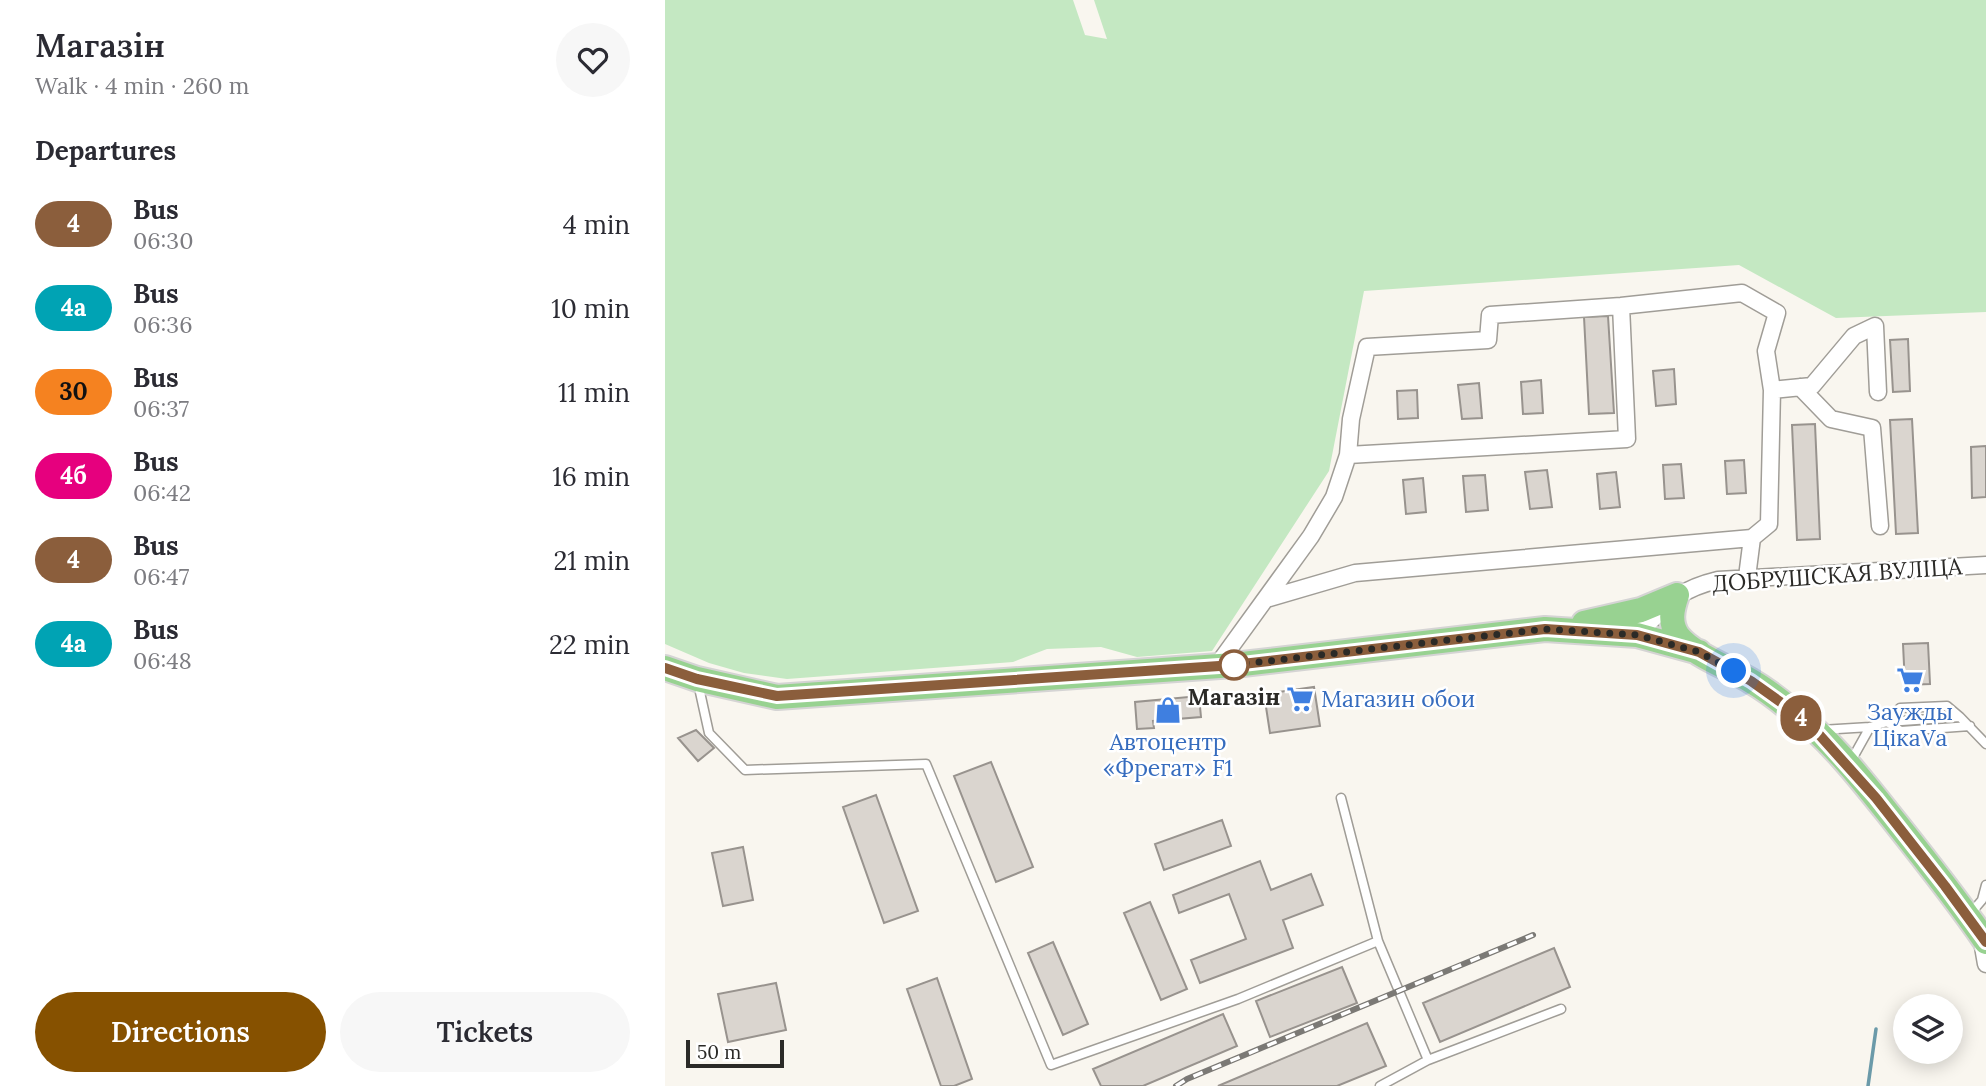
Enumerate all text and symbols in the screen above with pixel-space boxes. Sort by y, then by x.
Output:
button: heart [556,23,630,97]
text: Магазін [35,24,165,66]
text: Walk · 4 min · 260 m [35,71,249,100]
text: Departures [35,134,176,167]
text: Bus [133,193,179,226]
text: 4 [67,208,80,239]
text: 4 min [563,208,630,241]
text: 06:30 [133,226,193,255]
text: Bus [133,277,179,310]
text: 4а [61,292,86,323]
text: 10 min [551,292,630,325]
text: 06:36 [133,310,192,339]
text: Bus [133,361,179,394]
text: 30 [59,376,88,407]
text: 11 min [558,376,630,409]
text: 06:37 [133,394,189,423]
text: Bus [133,445,179,478]
text: 4б [60,460,87,491]
text: 16 min [552,460,630,493]
text: 06:42 [133,478,191,507]
text: Bus [133,529,179,562]
text: 4 [67,544,80,575]
text: 21 min [553,544,630,577]
street label: ДОБРУШСКАЯ ВУЛІЦА [1711,551,1964,598]
text: 06:47 [133,562,189,591]
text: Bus [133,613,179,646]
text: 4а [61,628,86,659]
text: 22 min [549,628,630,661]
text: 06:48 [133,646,192,675]
marker: Магазін [1219,650,1249,680]
your location [1716,653,1751,688]
supermarket icon: Заужды ЦікаVа [1895,665,1925,695]
place label: Магазін [1188,682,1280,711]
supermarket icon: Магазин обои [1285,684,1315,714]
place label: Магазин обои [1321,684,1475,713]
shop icon: Автоцентр «Фрегат» F1 [1153,695,1183,725]
line badge: 4 [1778,695,1824,741]
place label: Заужды ЦікаVа [1867,697,1953,752]
text: 4 [1794,702,1808,733]
place label: Автоцентр «Фрегат» F1 [1103,727,1233,782]
button: Directions [35,992,326,1072]
button: Tickets [340,992,630,1072]
map controls [1893,994,1963,1064]
button: layers [1893,994,1963,1064]
scale bar [686,1037,784,1069]
text: 50 m [697,1040,741,1064]

